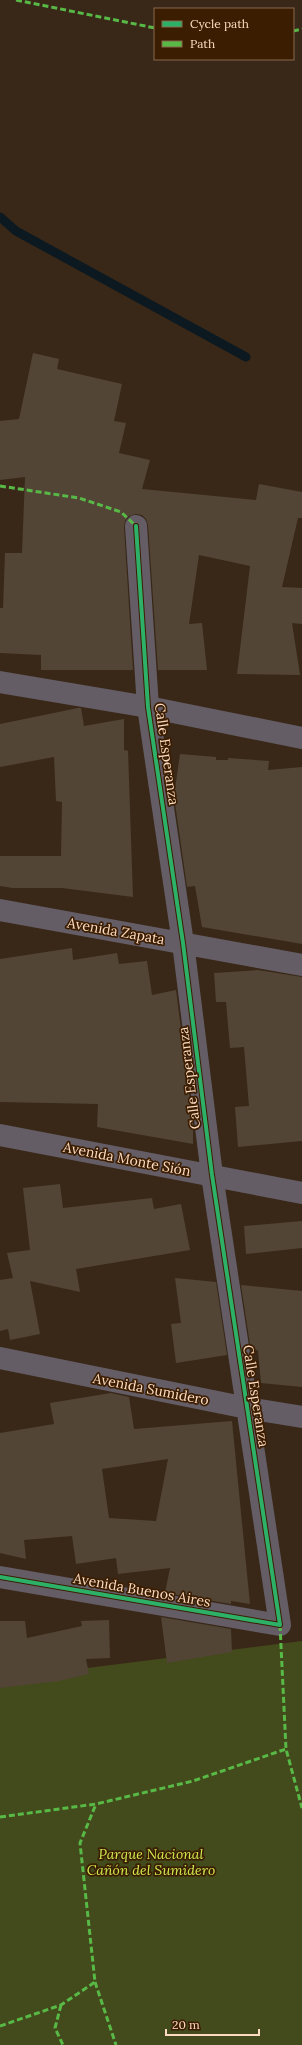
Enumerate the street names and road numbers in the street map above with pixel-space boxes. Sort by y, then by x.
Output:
street label: Calle Esperanza [151,702,183,806]
street label: Avenida Zapata [65,913,166,948]
street label: Calle Esperanza [174,1026,204,1130]
street label: Avenida Monte Sión [61,1138,193,1180]
street label: Calle Esperanza [239,1344,273,1448]
street label: Avenida Sumidero [91,1369,210,1409]
street label: Avenida Buenos Aires [71,1569,212,1611]

